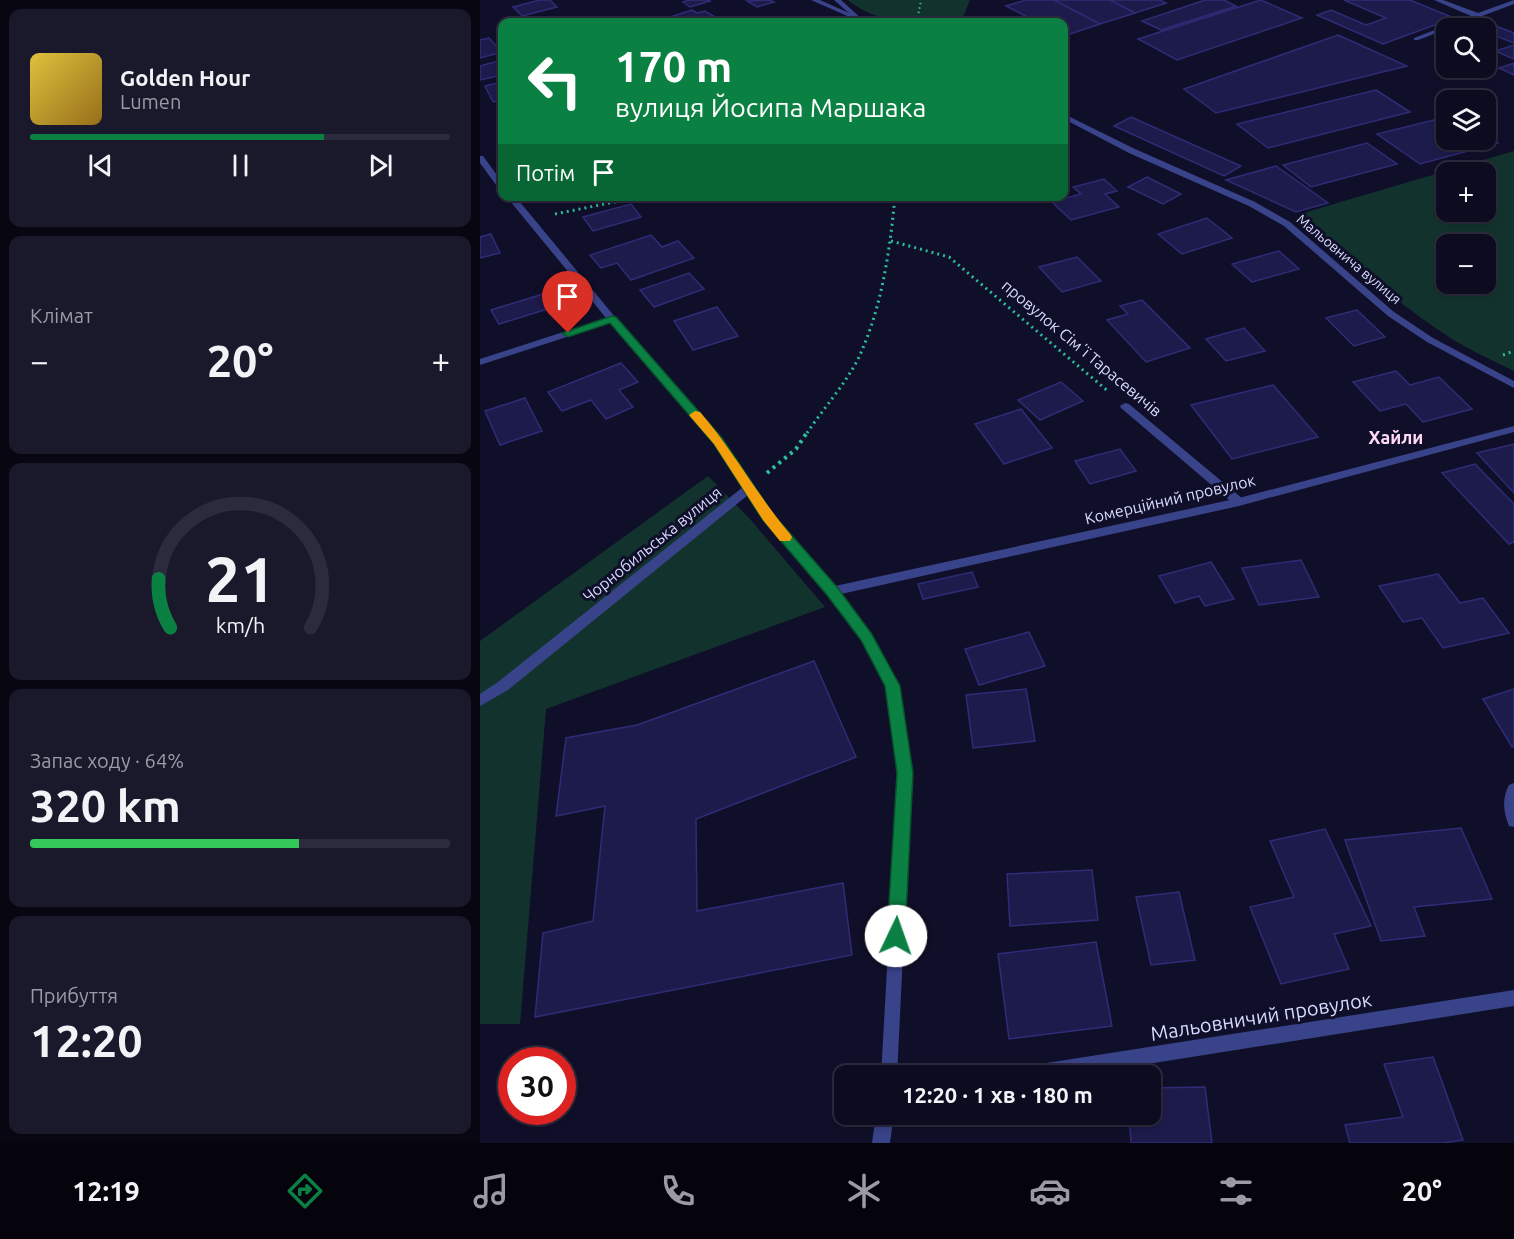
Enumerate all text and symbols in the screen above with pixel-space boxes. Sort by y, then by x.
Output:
map controls [1436,18,1496,294]
button: search [1436,18,1496,78]
icon: left [516,42,594,120]
text: 170 m [615,43,732,90]
text: Golden Hour [120,65,250,90]
text: Lumen [120,90,181,113]
button: layers [1436,90,1496,150]
text: вулиця Йосипа Маршака [615,92,926,122]
icon: previous [84,149,117,182]
icon: pause [224,149,257,182]
icon: next [364,149,397,182]
icon: arrive [587,156,620,189]
text: Потім [516,160,575,185]
button: + [1436,162,1496,222]
street label: Мальовнича вулиця [1294,211,1404,307]
button: − [1436,234,1496,294]
pin [542,271,593,333]
street label: провулок Сімʼї Тарасевичів [999,276,1165,420]
icon: arrive [551,280,584,313]
text: Клімат [30,304,93,327]
text: 20° [207,335,273,386]
text: − [30,342,49,379]
text: + [431,342,450,379]
district label: Хайли [1369,427,1423,447]
street label: Комерційний провулок [1083,471,1257,527]
street label: Чорнобильська вулиця [579,483,725,605]
text: 21 [205,545,275,615]
text: km/h [215,614,265,638]
text: Запас ходу · 64% [30,749,184,772]
text: 320 km [30,780,181,831]
position arrow [864,904,928,968]
text: Прибуття [30,984,118,1007]
street label: Мальовничий провулок [1149,987,1373,1045]
text: 12:20 [30,1015,143,1066]
speed limit sign: 30 [498,1047,576,1125]
text: 12:20 · 1 хв · 180 m [902,1082,1093,1107]
icon: directions [284,1170,326,1212]
icon: music [470,1170,512,1212]
icon: phone [657,1170,699,1212]
icon: climate [843,1170,885,1212]
icon: car [1029,1170,1071,1212]
icon: filters [1215,1170,1257,1212]
text: 12:19 [72,1176,140,1206]
text: 20° [1402,1176,1442,1206]

